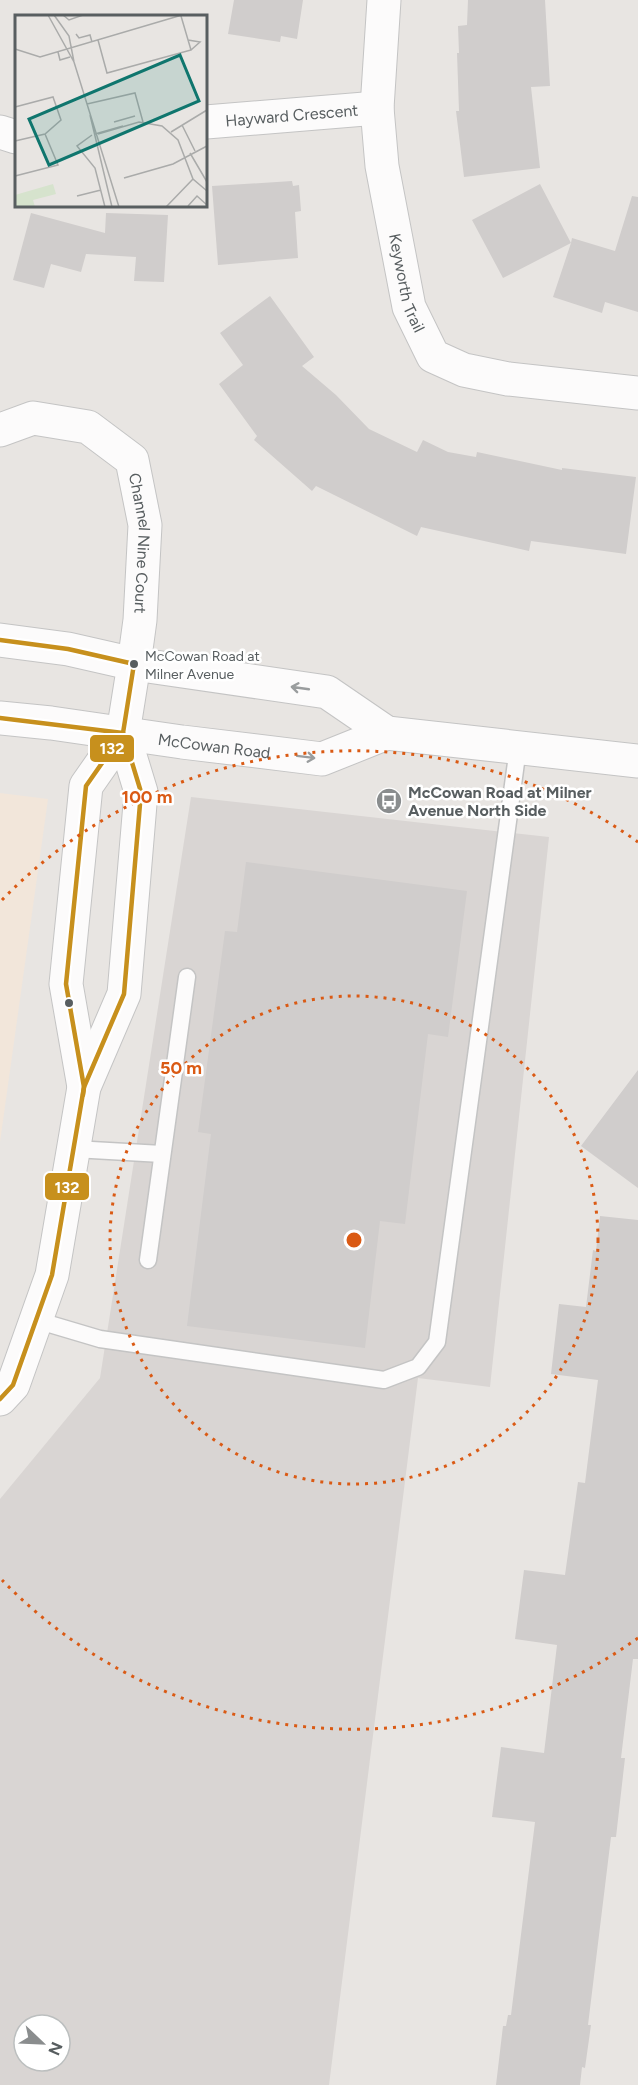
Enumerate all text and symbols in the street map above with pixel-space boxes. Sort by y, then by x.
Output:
inset map [15,15,207,207]
street label: Hayward Crescent [224,100,359,130]
street label: Keyworth Trail [386,232,429,335]
street label: Channel Nine Court [125,471,155,614]
place label: McCowan Road at Milner Avenue [145,648,260,683]
marker: McCowan Road at Milner Avenue [128,658,140,670]
one-way arrow [290,683,310,694]
street label: McCowan Road [157,729,271,762]
line badge: 132 [89,734,135,763]
text: 132 [100,739,124,758]
one-way arrow [295,752,315,763]
place label: McCowan Road at Milner Avenue North Side [408,783,592,820]
text: 100 m [122,786,172,808]
bus stop icon: McCowan Road at Milner Avenue North Side [374,786,404,816]
unlabelled marker [63,997,75,1009]
text: 50 m [160,1057,202,1079]
line badge: 132 [44,1172,90,1201]
text: 132 [55,1178,79,1197]
centre of rings [344,1230,364,1250]
north arrow [12,2013,72,2073]
text: N [44,2039,67,2058]

